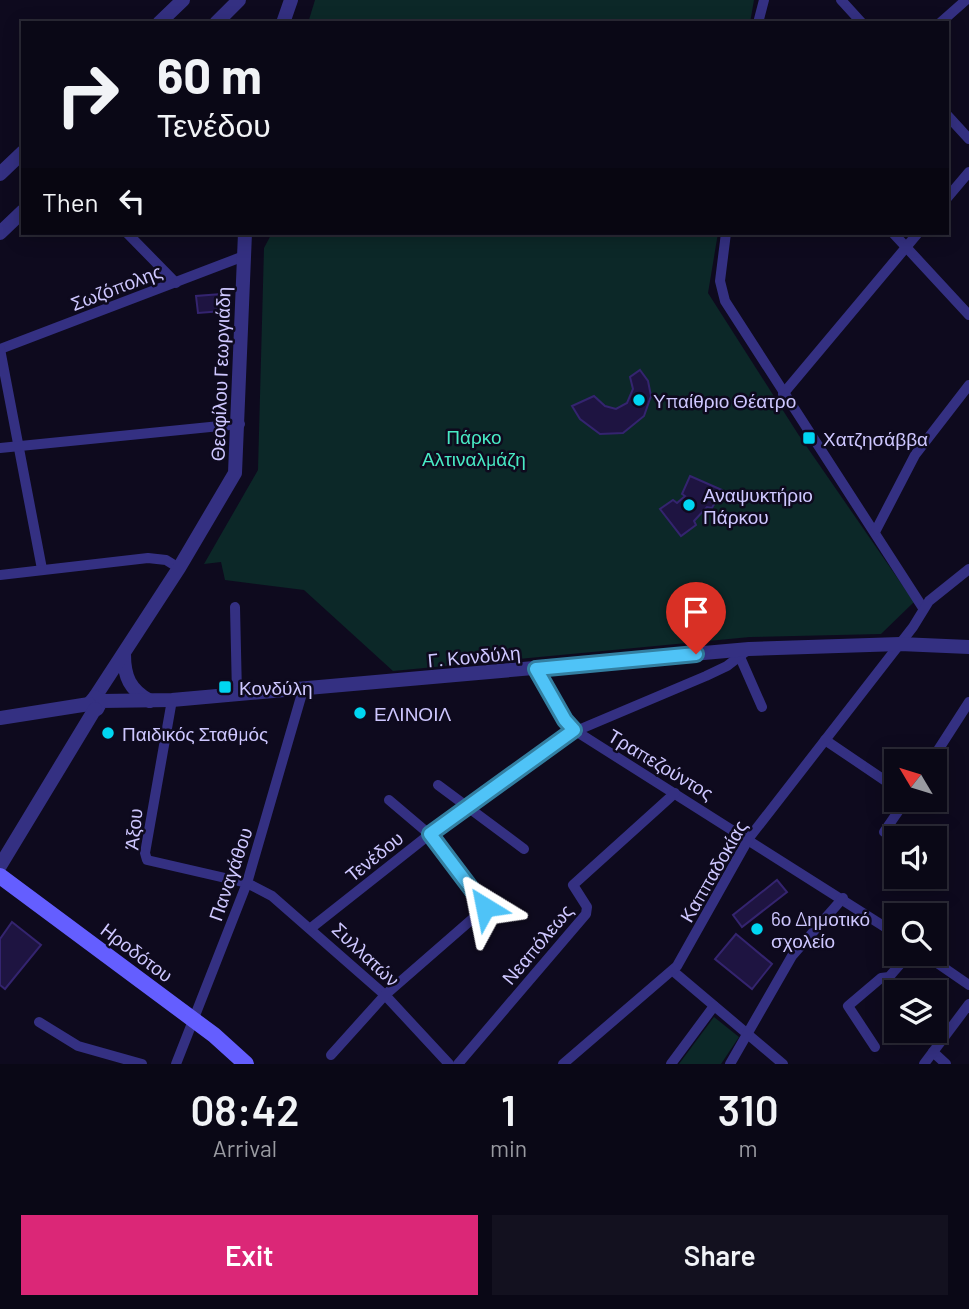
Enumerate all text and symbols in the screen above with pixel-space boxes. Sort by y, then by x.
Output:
text: 60 m [157,45,262,104]
icon: right [42,49,133,140]
text: Τενέδου [157,105,271,143]
icon: left [113,182,151,220]
text: Then [42,186,99,217]
street label: Σωζόπολης [67,259,165,315]
street label: Θεοφίλου Γεωργιάδη [205,286,235,462]
place label: Υπαίθριο Θέατρο [653,389,796,412]
marker: Υπαίθριο Θέατρο [631,392,647,408]
park label: Πάρκο Αλτιναλμάζη [422,425,526,470]
place label: Χατζησάββα [823,427,928,450]
marker: Χατζησάββα [801,430,817,446]
place label: Αναψυκτήριο Πάρκου [703,483,813,528]
marker: Αναψυκτήριο Πάρκου [681,497,697,513]
pin [666,582,726,654]
icon: arrive [677,593,715,631]
street label: Γ. Κονδύλη [427,640,521,672]
place label: Κονδύλη [239,676,313,699]
marker: Κονδύλη [217,679,233,695]
place label: ΕΛΙΝΟΙΛ [374,702,451,725]
marker: ΕΛΙΝΟΙΛ [352,705,368,721]
place label: Παιδικός Σταθμός [122,722,268,745]
street label: Τραπεζούντος [604,724,718,804]
marker: Παιδικός Σταθμός [100,725,116,741]
north arrow [884,749,947,812]
map controls [884,749,947,1043]
street label: Άξου [119,807,147,851]
street label: Καππαδοκίας [675,816,751,926]
street label: Παναγάθου [203,824,257,924]
street label: Τενέδου [341,826,407,886]
button: sound [884,826,947,889]
position arrow [448,870,522,944]
street label: Νεαπόλεως [497,899,577,989]
button: search [884,903,947,966]
place label: 6ο Δημοτικό σχολείο [771,907,870,952]
street label: Ηροδότου [96,917,178,987]
street label: Συλλατών [328,917,404,991]
marker: 6ο Δημοτικό σχολείο [749,921,765,937]
button: layers [884,980,947,1043]
text: 08:42 [191,1084,299,1134]
text: 1 [501,1084,516,1134]
text: 310 [718,1084,779,1134]
text: Arrival [213,1134,277,1162]
text: min [490,1134,527,1162]
text: m [739,1134,758,1162]
button: Exit [21,1215,478,1295]
button: Share [492,1215,948,1295]

